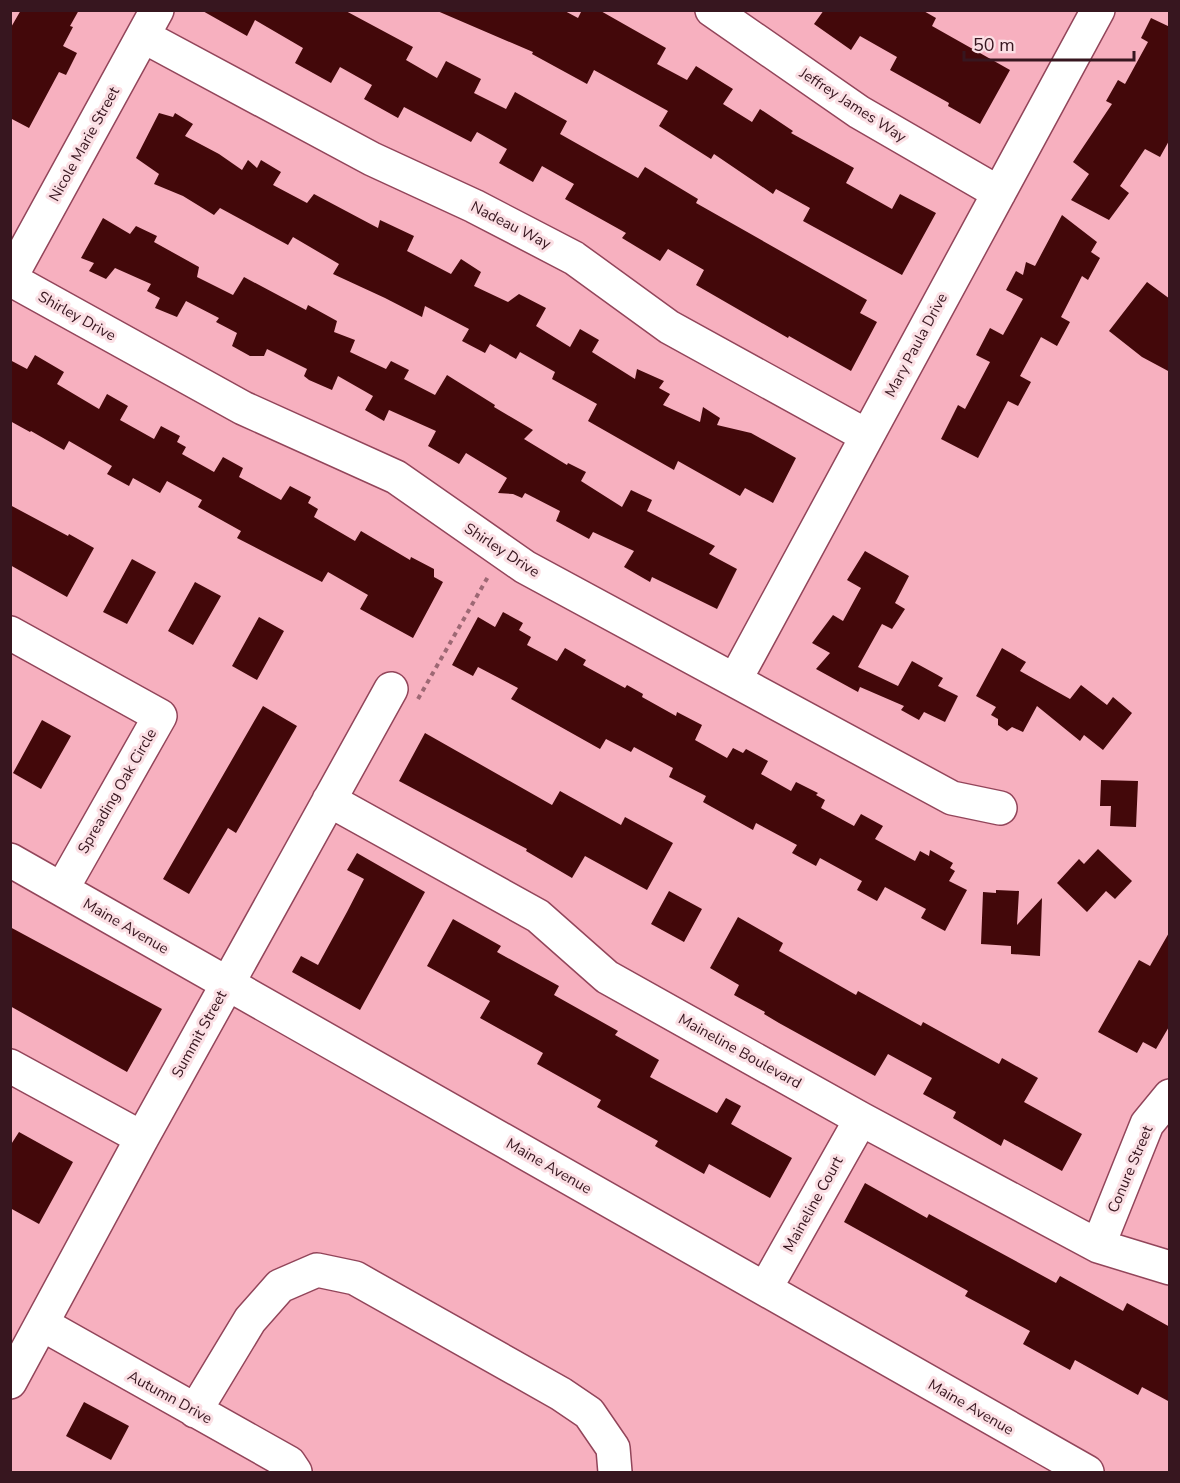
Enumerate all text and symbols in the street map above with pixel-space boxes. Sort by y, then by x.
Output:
scale bar [964,24,1134,62]
text: 50 m [973,33,1015,57]
street label: Jeffrey James Way [795,63,910,147]
street label: Nicole Marie Street [44,82,124,205]
street label: Nadeau Way [468,196,555,254]
street label: Shirley Drive [35,286,119,346]
street label: Mary Paula Drive [880,289,952,401]
street label: Shirley Drive [460,518,544,582]
street label: Spreading Oak Circle [73,725,161,857]
street label: Maine Avenue [80,893,172,959]
street label: Summit Street [167,986,232,1081]
street label: Maineline Boulevard [675,1009,805,1093]
street label: Conure Street [1103,1122,1158,1216]
street label: Maine Avenue [503,1133,595,1199]
street label: Maineline Court [778,1152,848,1255]
street label: Autumn Drive [124,1366,216,1428]
street label: Maine Avenue [925,1374,1017,1440]

